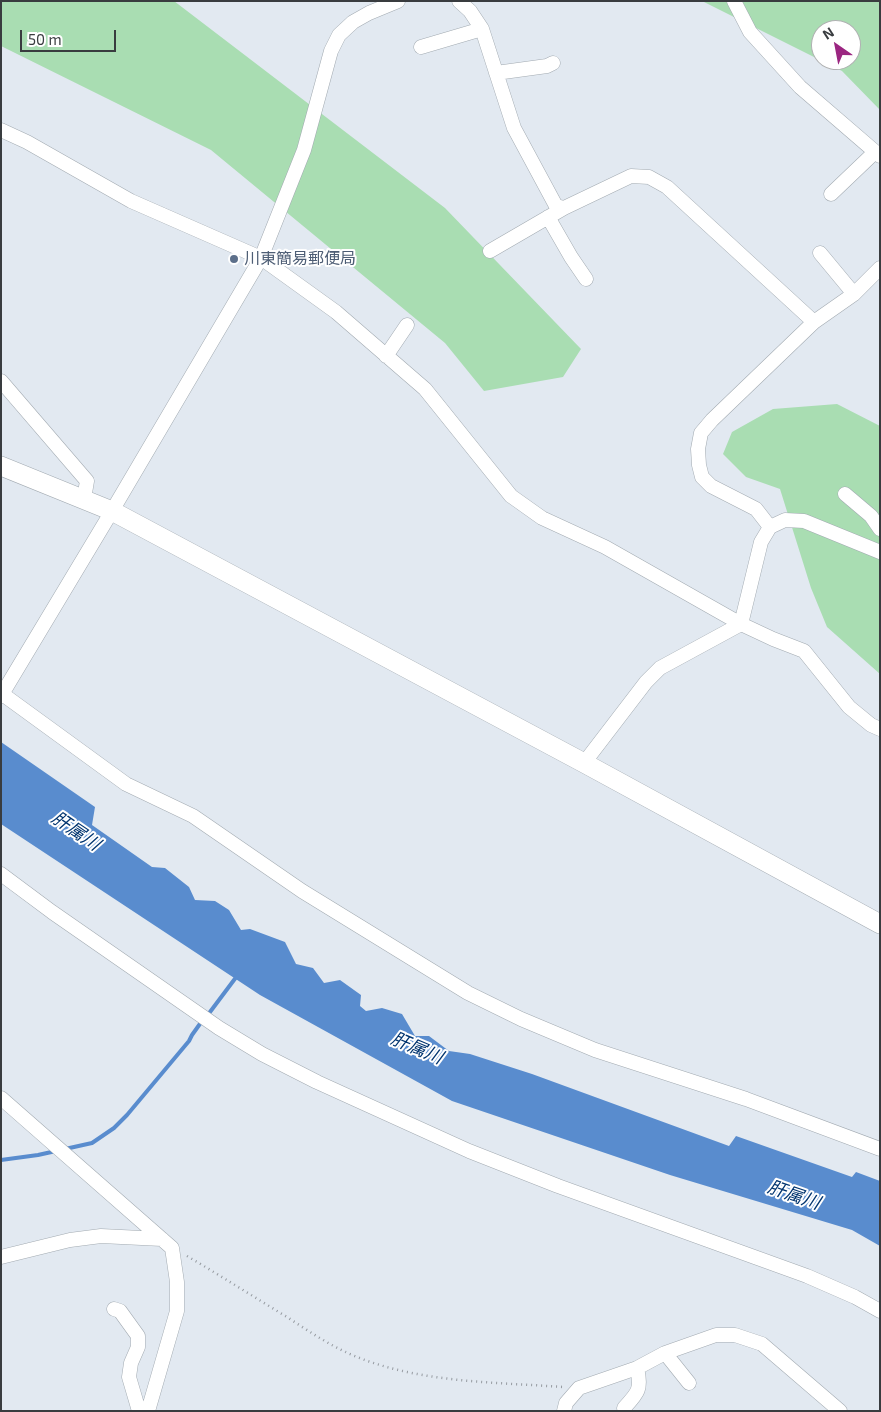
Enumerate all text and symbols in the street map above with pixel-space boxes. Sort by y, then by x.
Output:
scale bar [22,20,119,52]
north arrow [811,20,861,70]
text: N [819,23,837,43]
text: 50 m [28,30,62,48]
place label: 川東簡易郵便局 [244,249,356,269]
marker: 川東簡易郵便局 [228,253,240,265]
water label: 肝属川 [48,807,104,855]
water label: 肝属川 [388,1028,446,1068]
water label: 肝属川 [765,1176,823,1214]

